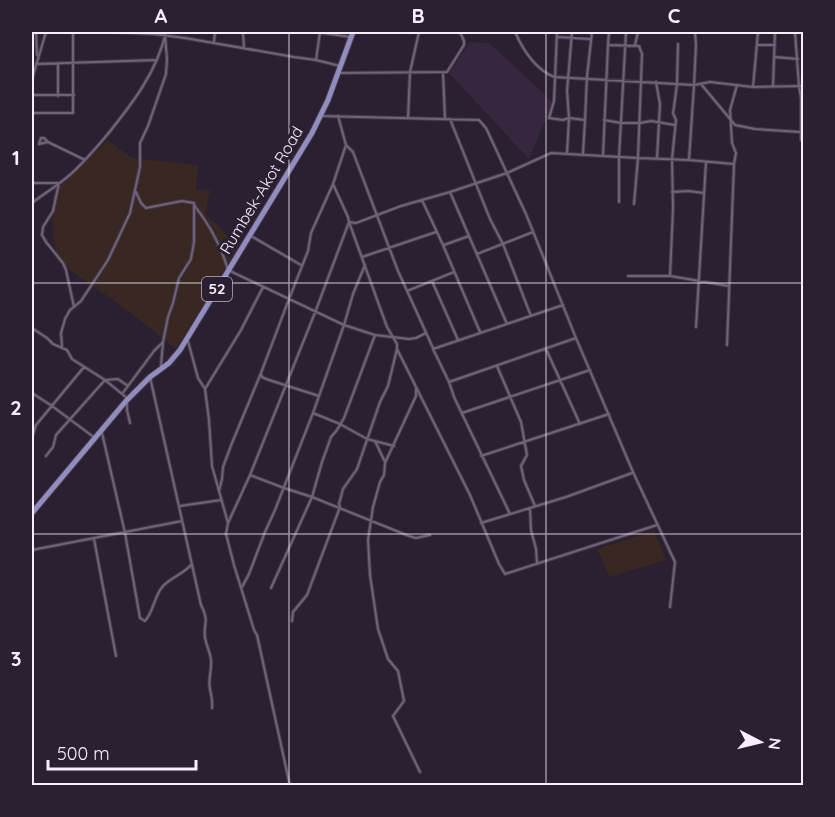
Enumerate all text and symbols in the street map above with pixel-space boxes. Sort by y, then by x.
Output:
text: A [155,3,168,28]
text: B [411,3,425,28]
text: C [668,3,681,28]
street label: Rumbek-Akot Road [215,122,307,258]
text: 1 [12,145,20,170]
road number: 52 [202,277,232,301]
text: 2 [10,395,22,420]
text: 3 [11,646,21,671]
north arrow [730,712,790,772]
scale bar [48,733,196,771]
text: N [764,737,786,751]
text: 500 m [57,742,110,765]

